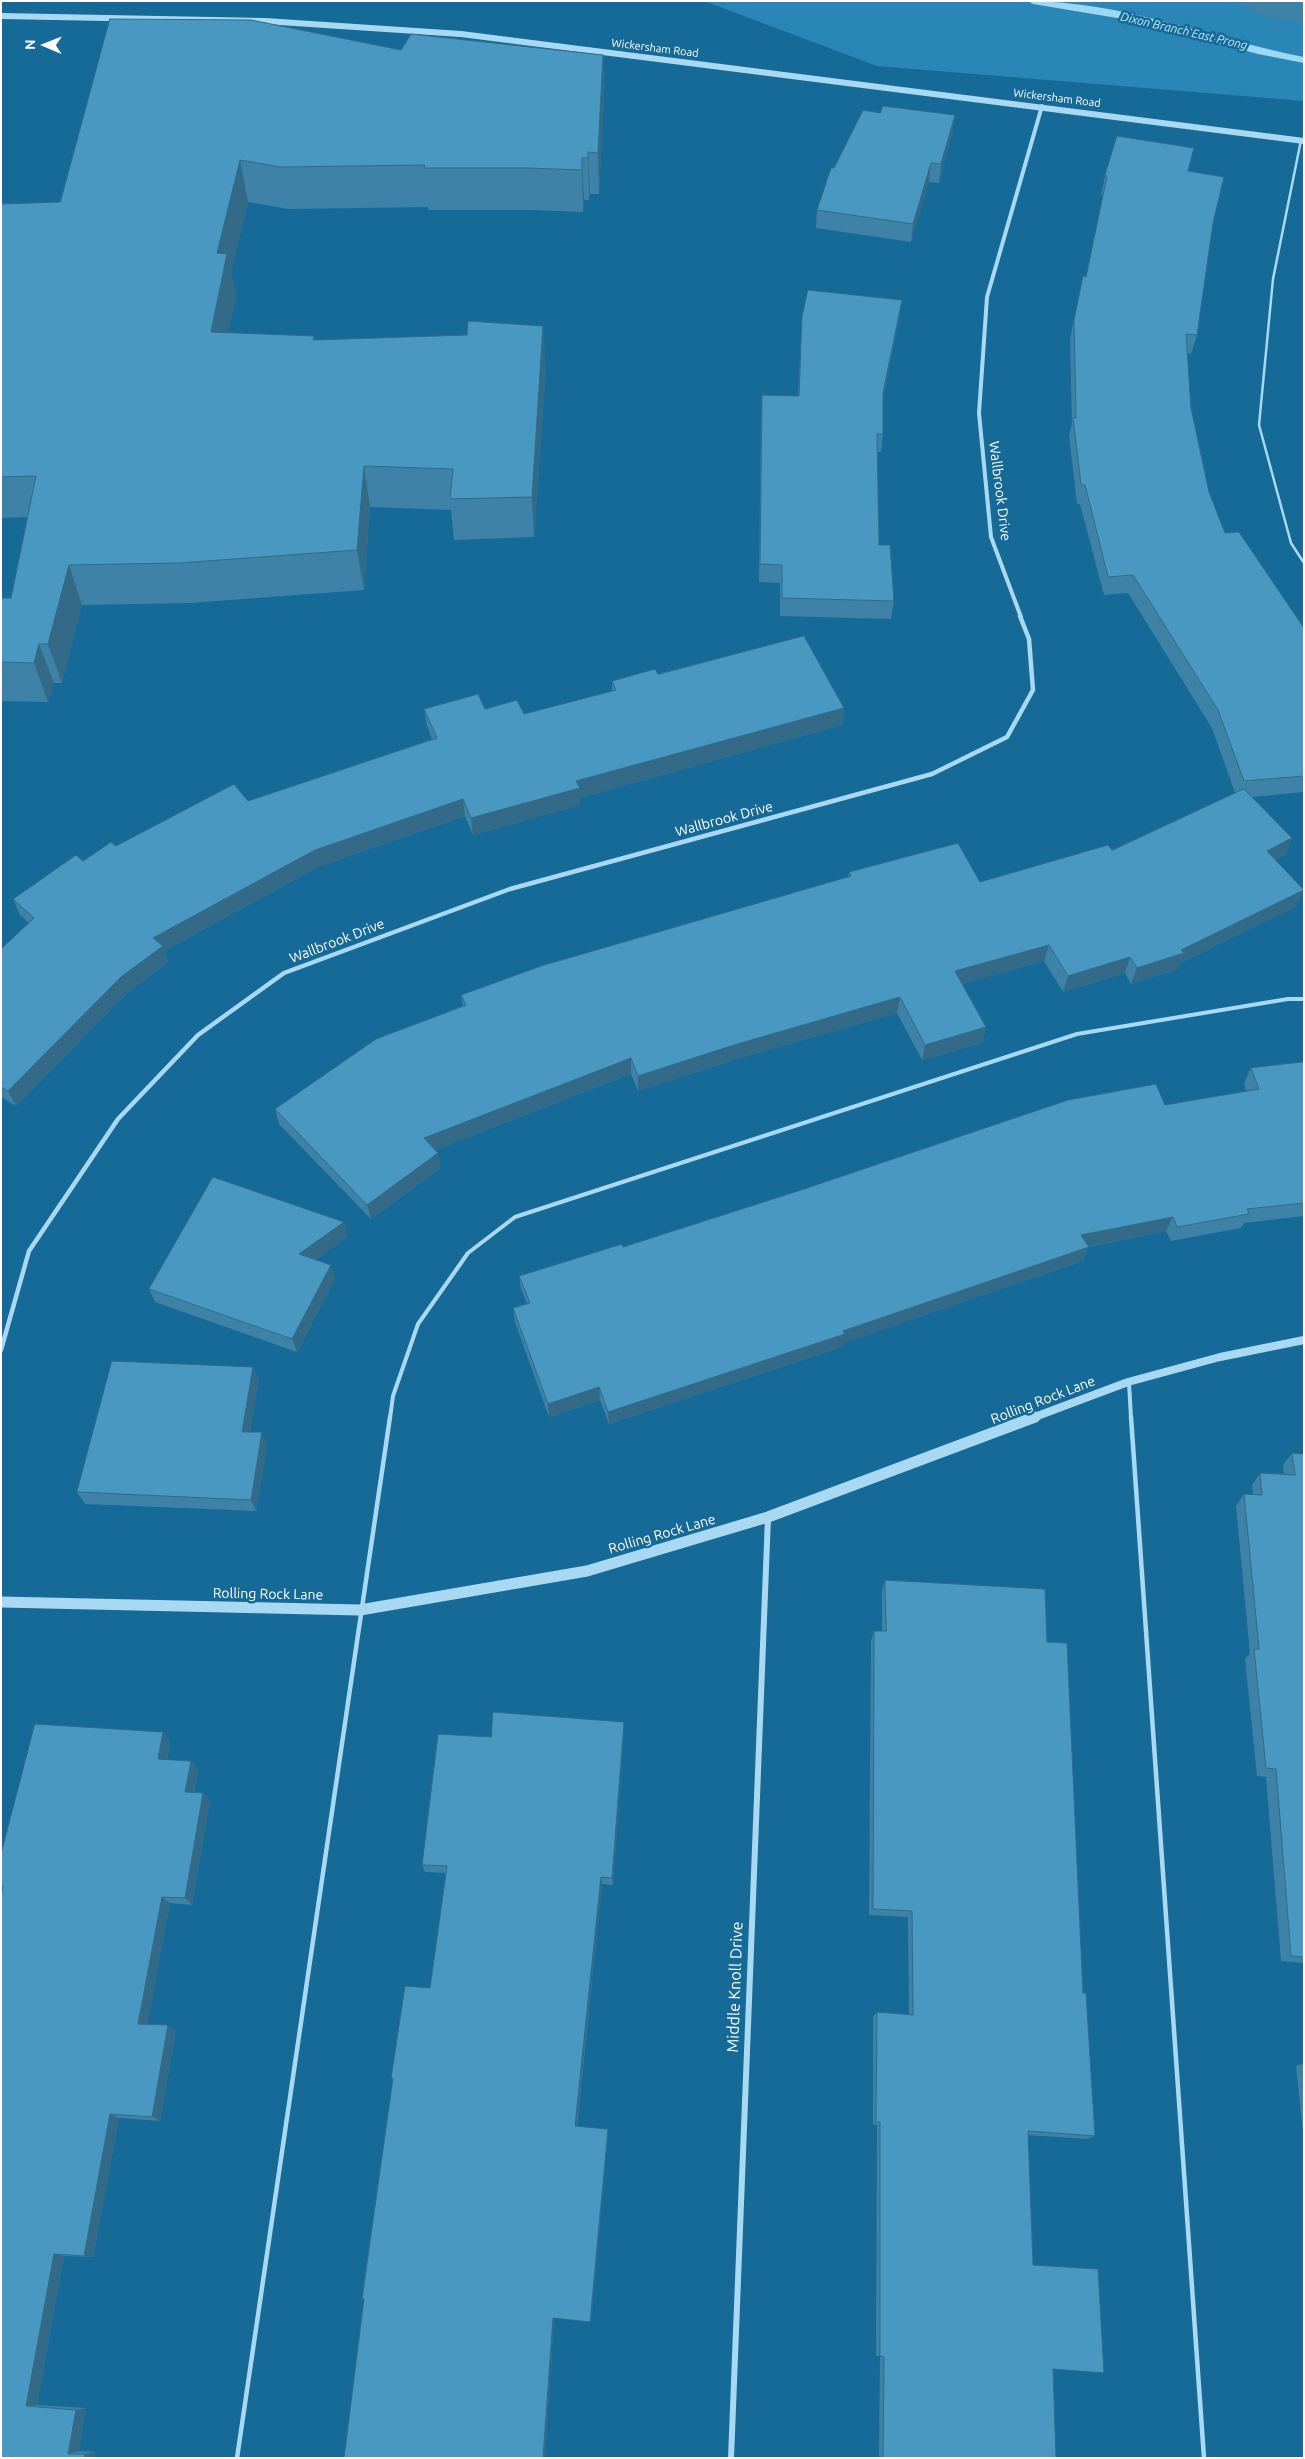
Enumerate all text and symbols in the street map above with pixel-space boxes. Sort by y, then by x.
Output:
water label: Dixon Branch East Prong [1119,9,1249,53]
north arrow [20,20,70,70]
street label: Wickersham Road [611,36,699,60]
text: N [22,39,38,50]
street label: Wickersham Road [1013,86,1101,110]
street label: Wallbrook Drive [986,440,1014,542]
street label: Wallbrook Drive [673,798,775,840]
street label: Wallbrook Drive [287,915,387,967]
street label: Rolling Rock Lane [988,1372,1098,1428]
street label: Rolling Rock Lane [607,1511,717,1557]
street label: Rolling Rock Lane [213,1585,323,1603]
street label: Middle Knoll Drive [723,1921,747,2053]

